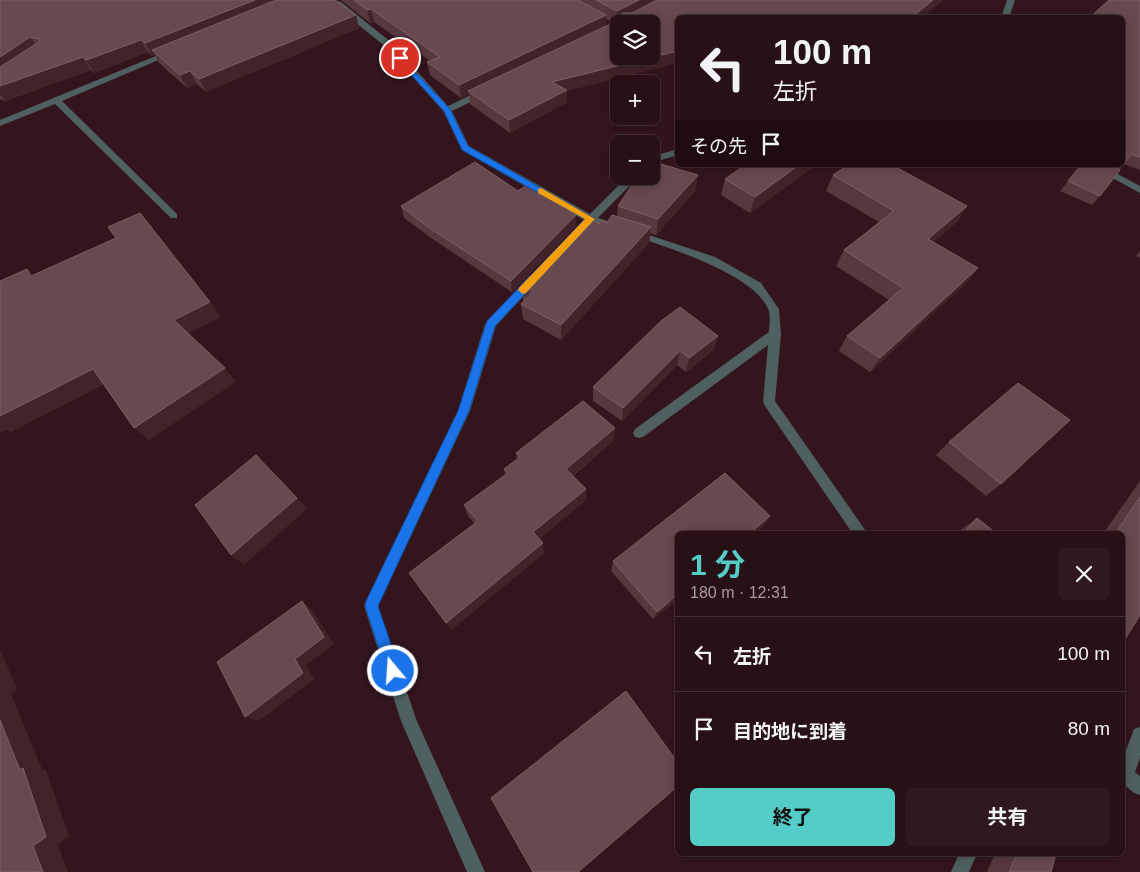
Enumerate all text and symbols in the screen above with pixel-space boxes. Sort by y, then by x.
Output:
map controls [610,15,660,185]
button: layers [610,15,660,65]
text: 100 m [773,32,872,71]
icon: left [690,35,755,100]
pin [379,37,421,79]
icon: arrive [386,44,414,72]
button: + [610,75,660,125]
text: 左折 [773,79,817,104]
icon: arrive [757,130,785,158]
button: − [610,135,660,185]
text: その先 [690,136,747,157]
text: 1 分 [690,548,745,581]
button: close [1058,548,1110,600]
text: 180 m · 12:31 [690,584,789,601]
icon: left [690,640,718,668]
text: 100 m [1057,643,1110,664]
position arrow [366,644,418,696]
text: 左折 [733,646,771,667]
icon: arrive [690,715,718,743]
text: 80 m [1068,718,1110,739]
text: 目的地に到着 [733,721,847,742]
button: 終了 [690,788,895,846]
button: 共有 [905,788,1110,846]

